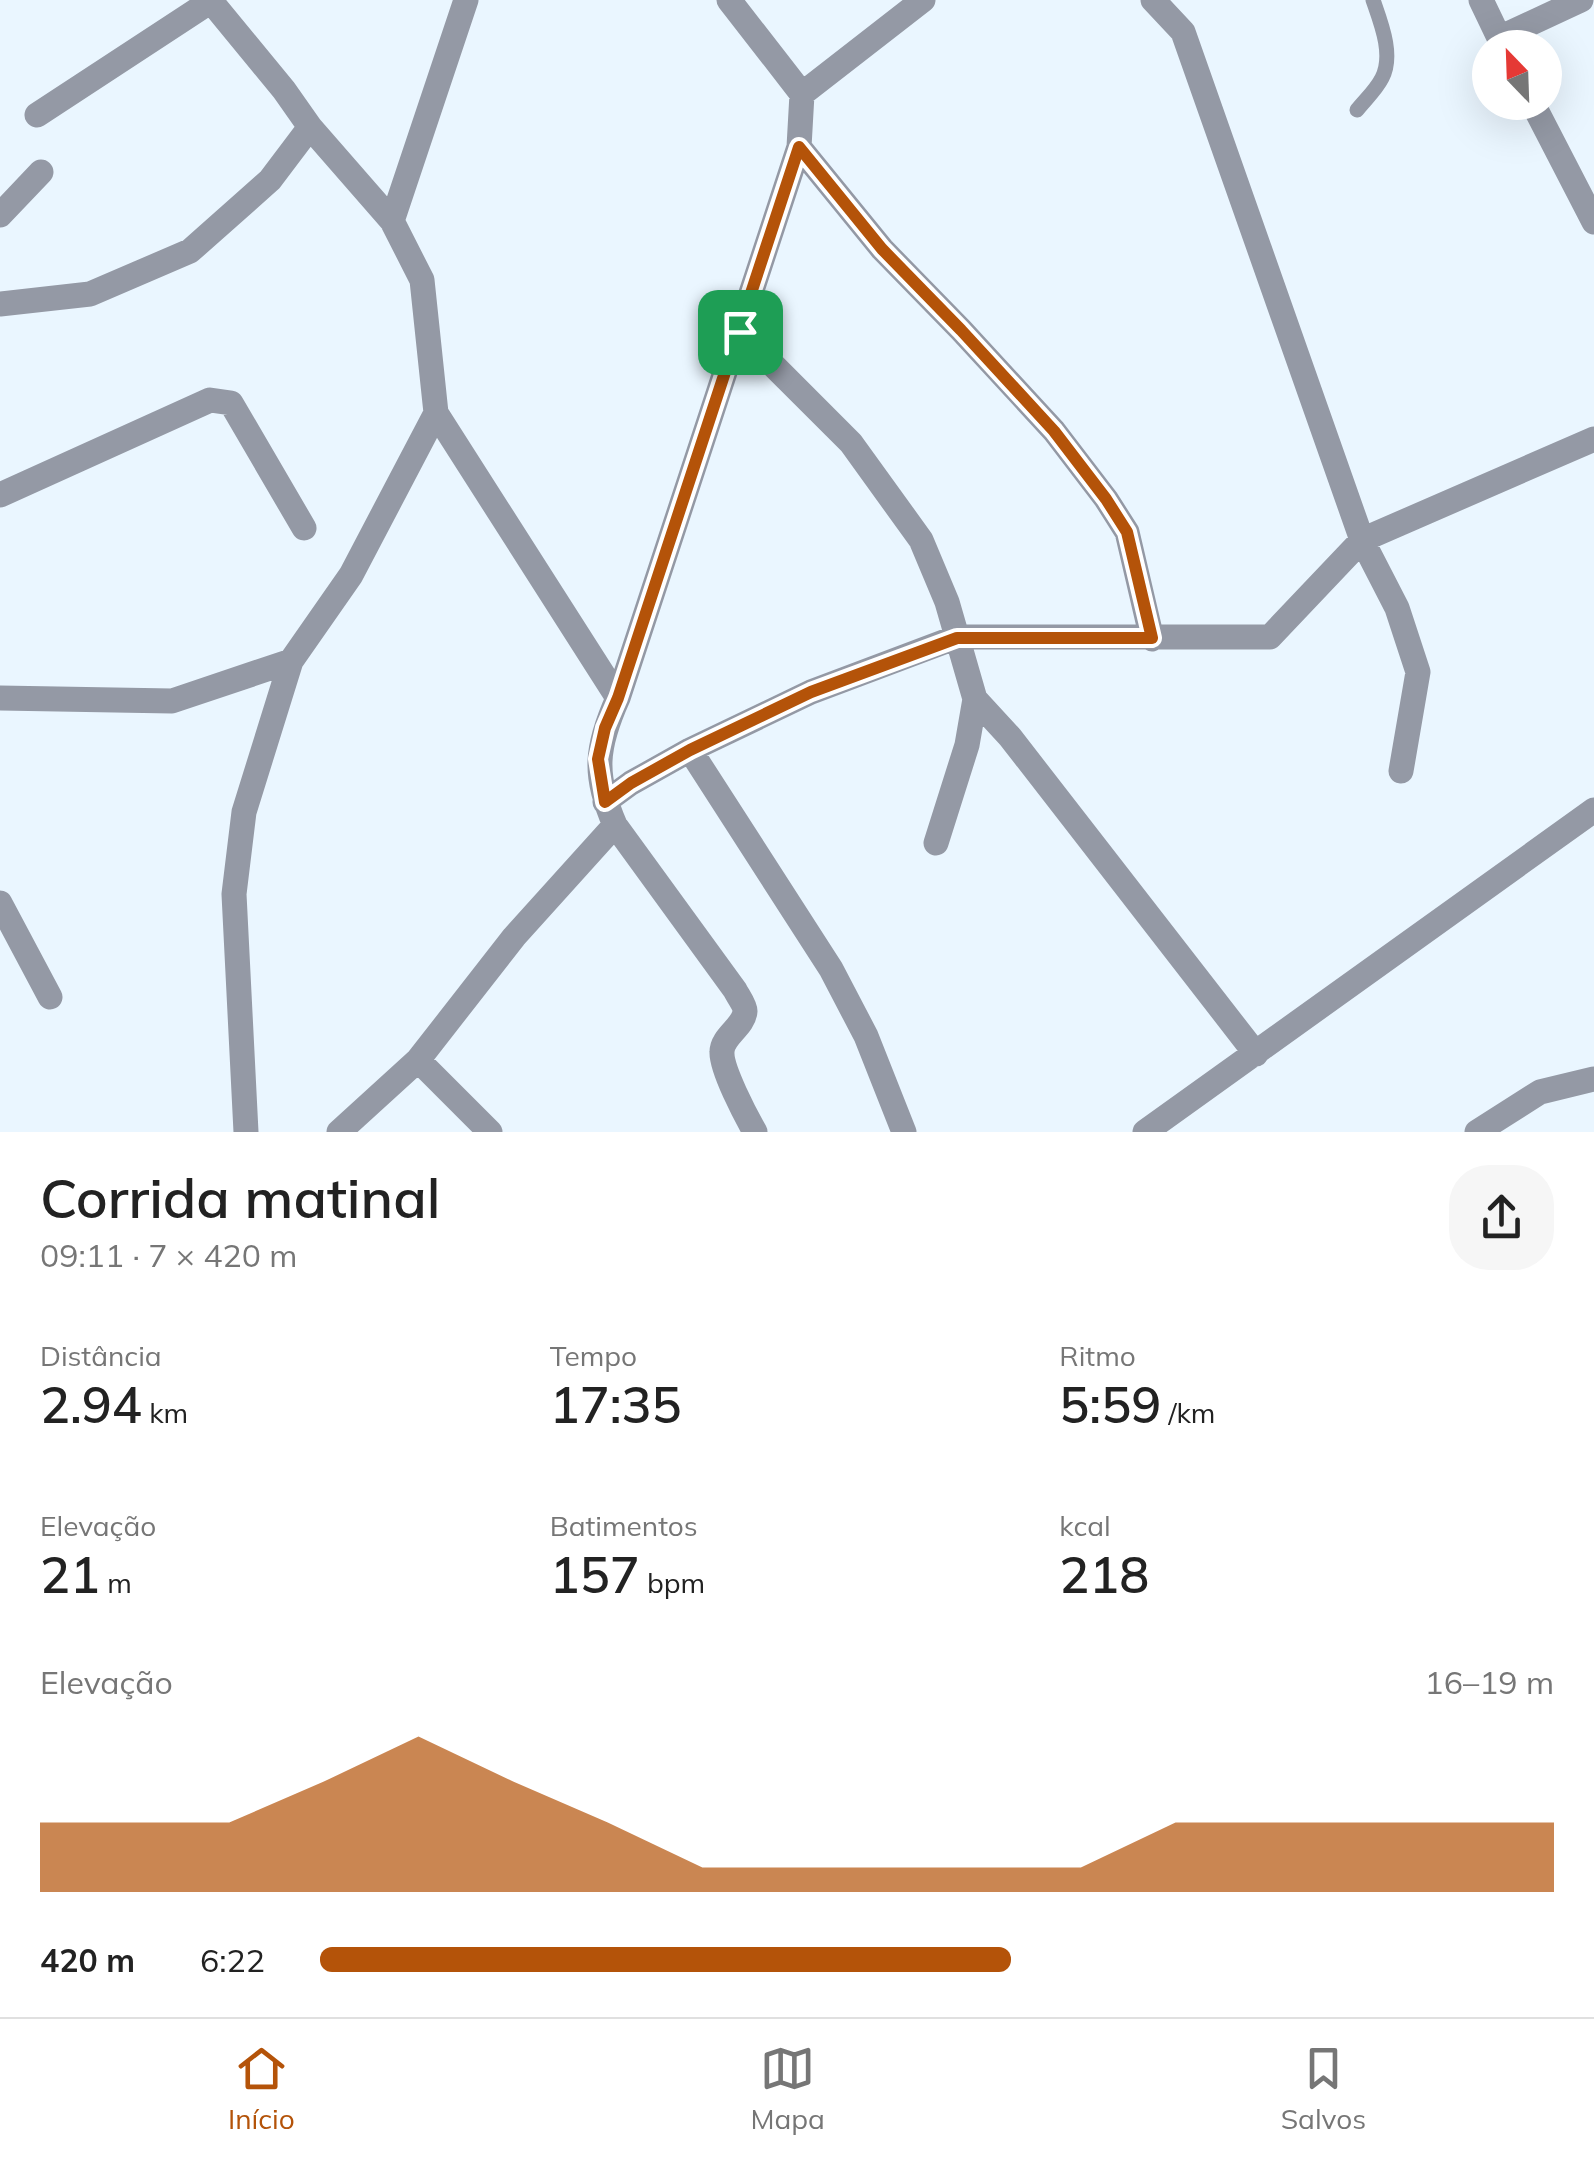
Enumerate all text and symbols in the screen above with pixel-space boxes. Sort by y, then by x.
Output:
north arrow [1472,30,1562,120]
map controls [1472,30,1562,120]
pin [698,290,783,375]
icon: arrive [713,305,768,360]
text: Corrida matinal [40,1163,440,1232]
button: share [1449,1165,1554,1270]
text: 09:11 · 7 × 420 m [40,1235,297,1275]
text: Distância [40,1338,162,1373]
text: Tempo [550,1338,637,1373]
text: Ritmo [1059,1338,1136,1373]
text: 2.94 [40,1373,142,1436]
text: 17:35 [550,1373,682,1436]
text: 5:59 [1059,1373,1161,1436]
text: km [142,1395,188,1430]
text: /km [1161,1395,1215,1430]
text: Elevação [40,1508,156,1543]
text: Batimentos [550,1508,698,1543]
text: kcal [1059,1508,1111,1543]
text: 21 [40,1543,100,1606]
text: 157 [550,1543,640,1606]
text: 218 [1059,1543,1149,1606]
text: m [100,1565,132,1600]
text: bpm [640,1565,705,1600]
text: Elevação [40,1662,173,1702]
text: 16–19 m [1425,1662,1554,1702]
text: 420 m [40,1940,135,1980]
text: 6:22 [200,1940,265,1980]
tab: Início [228,2041,295,2136]
tab: Mapa [750,2041,825,2136]
tab: Salvos [1281,2041,1366,2136]

